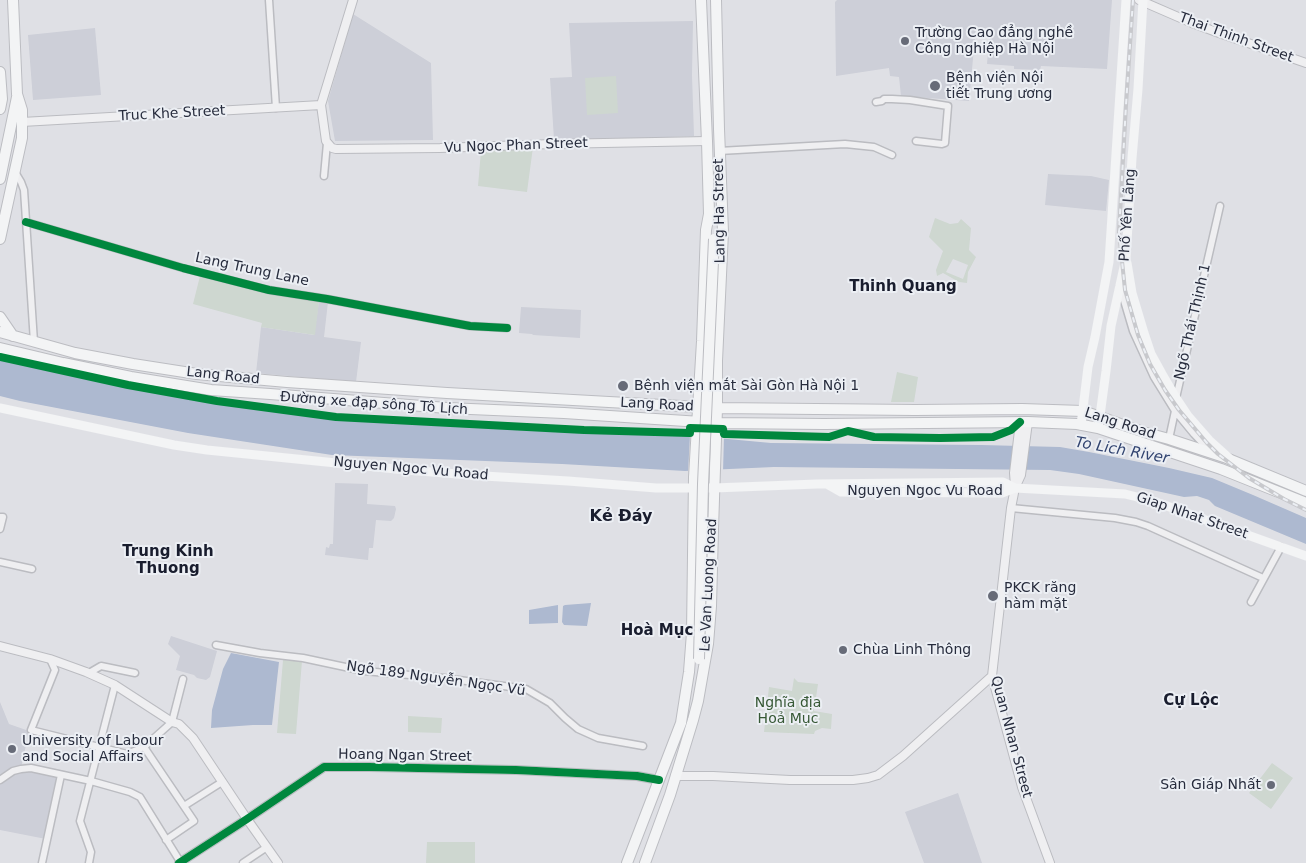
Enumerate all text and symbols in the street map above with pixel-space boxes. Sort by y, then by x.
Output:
street label: Thai Thinh Street [1177,10,1295,66]
place label: Trường Cao đẳng nghề Công nghiệp Hà Nội [915,25,1073,58]
marker: Trường Cao đẳng nghề Công nghiệp Hà Nội [899,35,911,47]
place label: Bệnh viện Nội tiết Trung ương [946,70,1052,102]
marker: Bệnh viện Nội tiết Trung ương [928,79,942,93]
street label: Truc Khe Street [118,103,226,125]
street label: Vu Ngoc Phan Street [444,135,588,157]
street label: Lang Ha Street [711,159,729,263]
street label: Phố Yên Lãng [1116,168,1140,262]
street label: Lang Trung Lane [194,250,310,290]
street label: Ngõ Thái Thịnh 1 [1171,262,1215,382]
district label: Thinh Quang [849,278,957,296]
street label: Lang Road [185,364,261,388]
place label: Bệnh viện mắt Sài Gòn Hà Nội 1 [634,378,859,394]
marker: Bệnh viện mắt Sài Gòn Hà Nội 1 [616,379,630,393]
street label: Đường xe đạp sông Tô Lịch [280,389,468,419]
street label: Lang Road [620,395,694,415]
street label: Lang Road [1082,405,1158,443]
water label: To Lich River [1074,434,1170,468]
street label: Nguyen Ngoc Vu Road [333,454,489,484]
street label: Nguyen Ngoc Vu Road [847,483,1003,499]
street label: Giap Nhat Street [1134,489,1250,543]
district label: Kẻ Đáy [590,507,652,527]
street label: Le Van Luong Road [697,518,721,652]
district label: Trung Kinh Thuong [122,543,214,578]
place label: PKCK răng hàm mặt [1004,580,1076,612]
marker: PKCK răng hàm mặt [986,589,1000,603]
district label: Hoà Mục [621,622,693,640]
place label: Chùa Linh Thông [853,642,971,658]
marker: Chùa Linh Thông [837,644,849,656]
street label: Ngõ 189 Nguyễn Ngọc Vũ [345,658,527,700]
street label: Quan Nhan Street [987,674,1035,800]
district label: Cự Lộc [1163,692,1219,710]
park label: Nghĩa địa Hoả Mục [755,695,821,728]
place label: University of Labour and Social Affairs [22,733,163,766]
marker: University of Labour and Social Affairs [6,743,18,755]
street label: Hoang Ngan Street [338,746,472,766]
place label: Sân Giáp Nhất [1160,777,1261,793]
marker: Sân Giáp Nhất [1265,779,1277,791]

